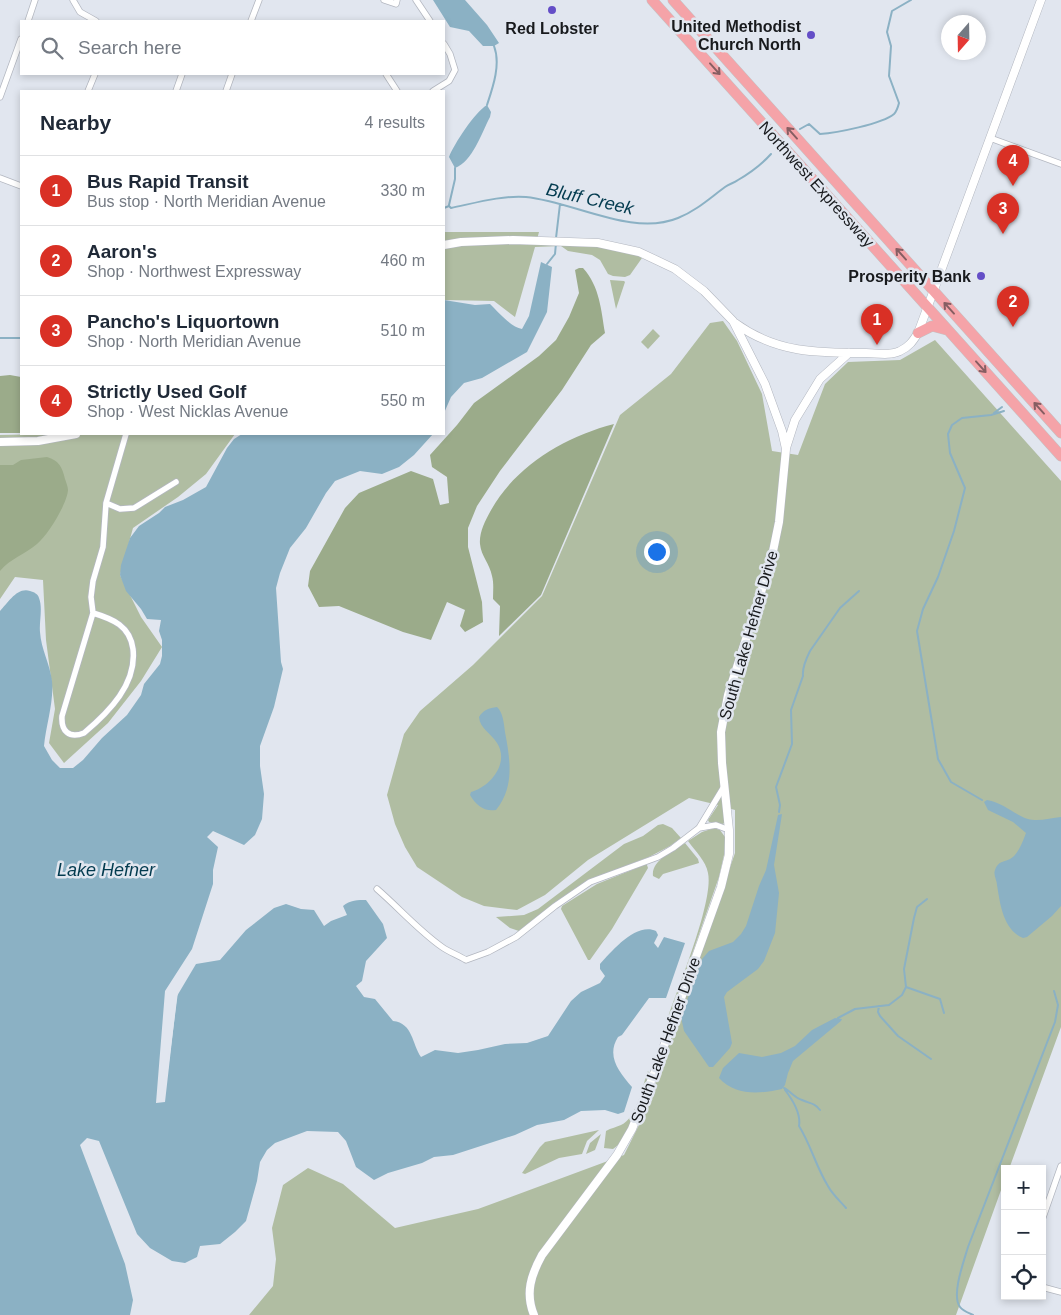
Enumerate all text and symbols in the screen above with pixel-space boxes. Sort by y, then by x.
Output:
marker: Red Lobster [546,4,558,16]
north arrow [941,15,986,60]
place label: United Methodist Church North [671,18,802,53]
search box [20,20,445,75]
place label: Red Lobster [505,20,599,37]
marker: United Methodist Church North [805,29,817,41]
icon: search [38,34,66,62]
text: Search here [78,37,182,58]
one-way arrow [709,63,720,76]
text: Nearby [40,111,111,134]
text: 4 results [365,114,425,131]
street label: Northwest Expressway [756,118,877,250]
one-way arrow [786,126,798,139]
pin: 4 [997,145,1029,186]
text: Bus Rapid Transit [87,171,249,192]
water label: Bluff Creek [544,179,637,219]
text: 1 [52,182,60,199]
text: 330 m [381,182,425,199]
text: Bus stop · North Meridian Avenue [87,193,326,210]
pin: 3 [987,193,1019,234]
text: Aaron's [87,241,157,262]
one-way arrow [895,247,906,260]
text: 2 [52,252,60,269]
text: 460 m [381,252,425,269]
text: Shop · Northwest Expressway [87,263,301,280]
place label: Prosperity Bank [848,268,971,285]
marker: Prosperity Bank [975,270,987,282]
pin: 2 [997,286,1029,327]
one-way arrow [944,302,955,315]
pin: 1 [861,304,893,345]
text: Pancho's Liquortown [87,311,279,332]
text: 3 [52,322,60,339]
text: 510 m [381,322,425,339]
text: Shop · North Meridian Avenue [87,333,301,350]
one-way arrow [975,360,987,373]
text: Strictly Used Golf [87,381,246,402]
text: 4 [52,392,60,409]
text: 550 m [381,392,425,409]
one-way arrow [1033,402,1045,415]
text: Shop · West Nicklas Avenue [87,403,288,420]
your location [644,539,670,565]
street label: South Lake Hefner Drive [716,548,781,722]
water label: Lake Hefner [57,860,156,880]
street label: South Lake Hefner Drive [628,955,703,1125]
map controls [1001,1165,1046,1300]
button: + [1001,1165,1046,1210]
button: − [1001,1210,1046,1255]
button: locate [1001,1255,1046,1300]

